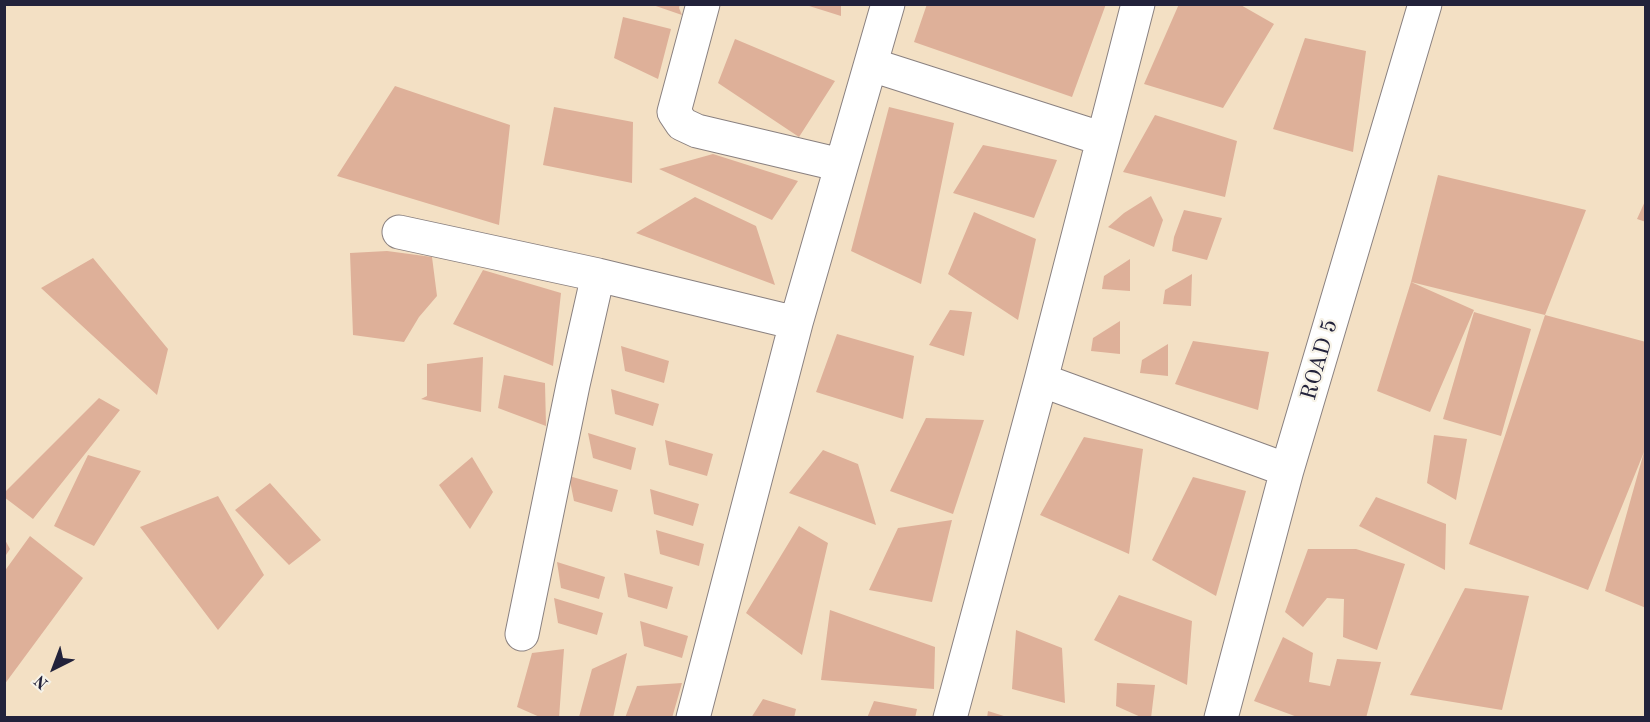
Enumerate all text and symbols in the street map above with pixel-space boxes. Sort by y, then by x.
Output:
street label: ROAD 5 [1296,317,1344,403]
north arrow [24,638,84,698]
text: N [32,671,52,691]

